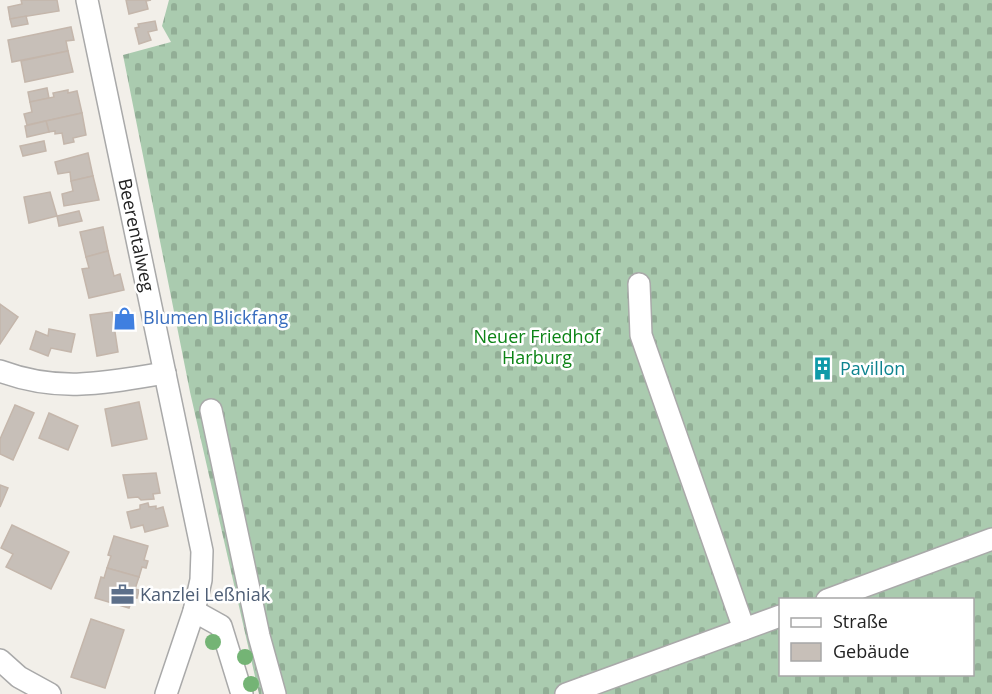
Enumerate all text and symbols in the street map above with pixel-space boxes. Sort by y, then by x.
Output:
street label: Beerentalweg [113,176,161,294]
shop icon: Blumen Blickfang [112,305,138,331]
place label: Blumen Blickfang [143,305,289,329]
park label: Neuer Friedhof Harburg [473,324,601,369]
building icon: Pavillon [809,356,835,382]
place label: Pavillon [840,356,905,380]
office icon: Kanzlei Leßniak [109,582,135,608]
place label: Kanzlei Leßniak [140,582,271,606]
legend [779,598,974,676]
text: Straße [833,609,888,633]
text: Gebäude [833,639,909,663]

